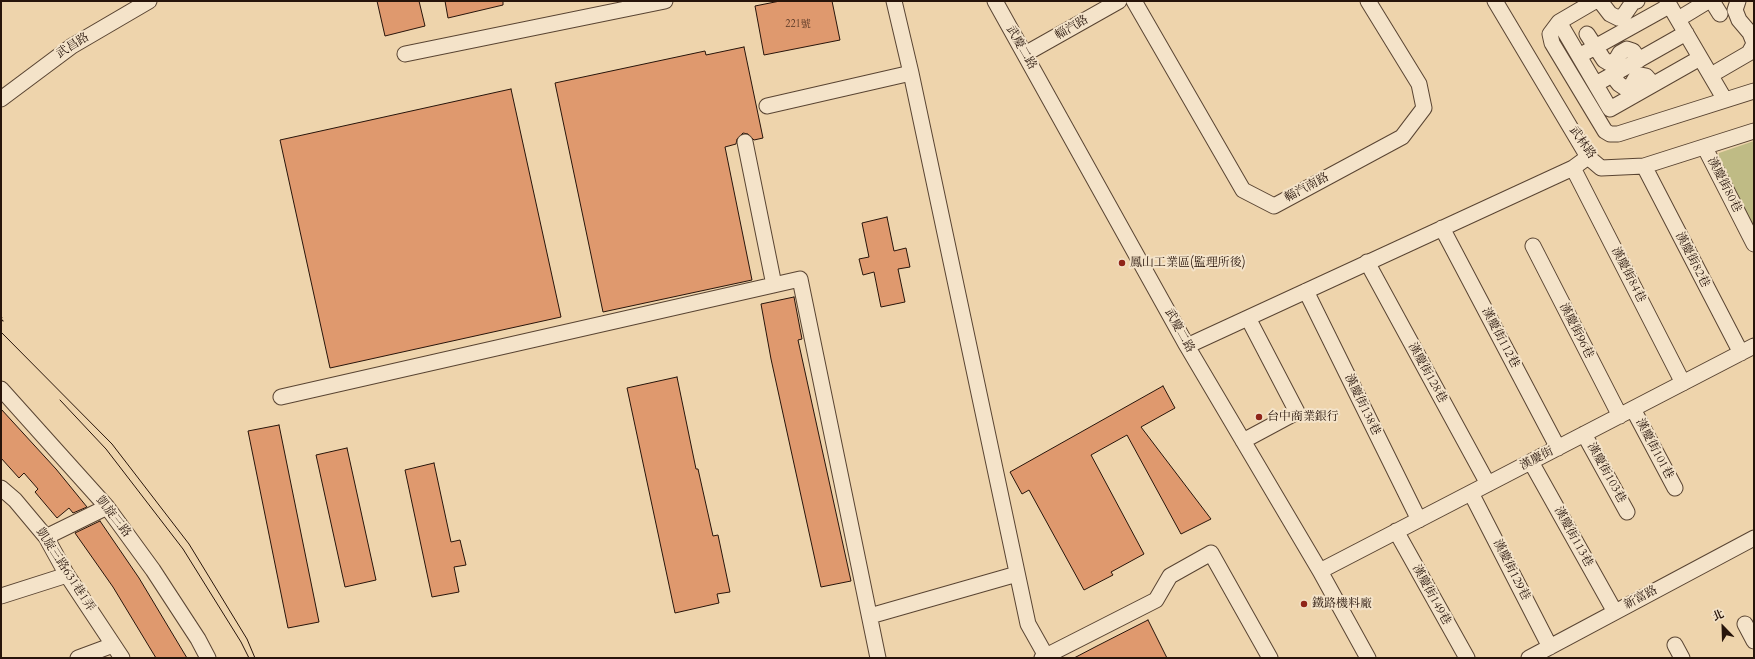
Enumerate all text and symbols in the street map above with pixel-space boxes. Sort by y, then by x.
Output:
street label: 輜汽路 [1053,13,1091,43]
house number: 221號 [785,19,811,31]
street label: 武慶二路 [1003,24,1039,72]
street label: 武昌路 [54,30,92,62]
street label: 武林路 [1566,124,1598,162]
street label: 漢慶街80巷 [1704,155,1744,215]
street label: 輜汽南路 [1282,170,1332,206]
street label: 漢慶街82巷 [1672,230,1712,290]
street label: 漢慶街84巷 [1608,245,1648,305]
place label: 鳳山工業區(監理所後) [1130,256,1246,270]
marker: 鳳山工業區(監理所後) [1117,258,1127,268]
street label: 漢慶街96巷 [1556,301,1596,361]
street label: 漢慶街112巷 [1478,305,1522,371]
street label: 武慶二路 [1161,307,1197,355]
street label: 漢慶街128巷 [1405,340,1449,406]
street label: 漢慶街138巷 [1341,372,1383,438]
place label: 台中商業銀行 [1267,410,1339,424]
marker: 台中商業銀行 [1254,412,1264,422]
street label: 漢慶街101巷 [1632,416,1676,482]
street label: 漢慶街103巷 [1584,440,1628,506]
street label: 漢慶街 [1518,444,1556,474]
street label: 凱旋三路 [93,494,133,540]
street label: 漢慶街113巷 [1551,504,1595,570]
street label: 凱旋三路631巷1弄 [33,526,97,614]
street label: 漢慶街129巷 [1490,537,1532,603]
street label: 漢慶街149巷 [1409,562,1453,628]
street label: 新富路 [1622,583,1660,613]
place label: 鐵路機料廠 [1312,597,1372,611]
marker: 鐵路機料廠 [1299,599,1309,609]
text: 北 [1710,606,1726,625]
north arrow [1703,607,1743,647]

